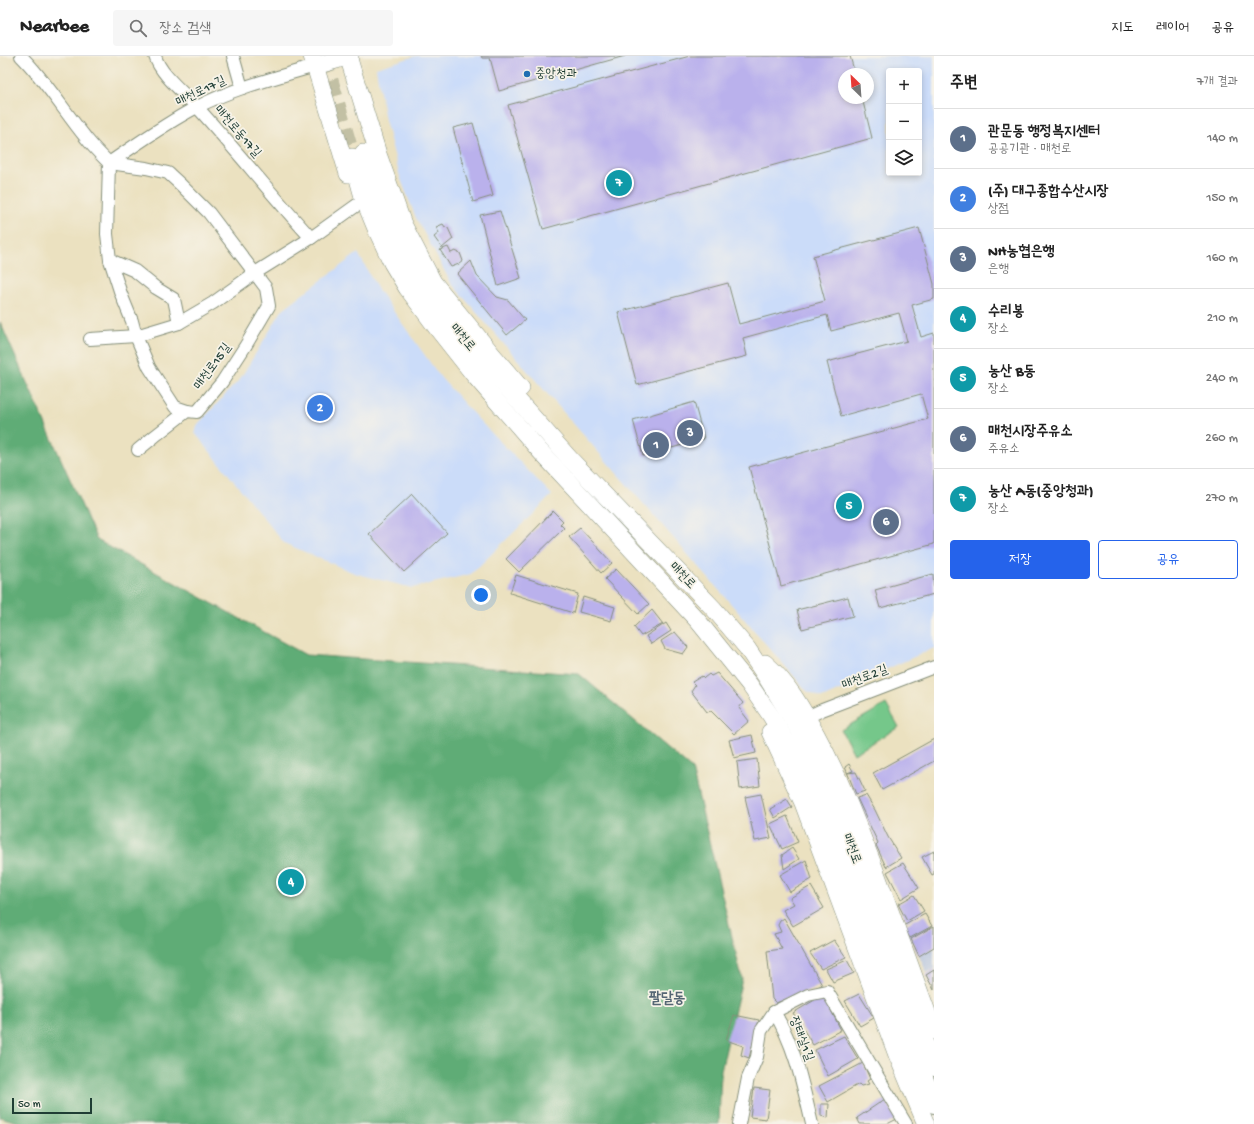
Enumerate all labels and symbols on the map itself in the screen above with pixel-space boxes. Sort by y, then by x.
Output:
place label: 중앙청과 [535,67,577,82]
north arrow [838,68,874,104]
marker: 중앙청과 [522,69,532,79]
street label: 매천로17길 [174,73,228,111]
street label: 매천로동17길 [210,103,264,161]
pin: 7 [606,168,632,198]
street label: 매천로 [446,321,478,355]
street label: 매천로15길 [191,341,235,393]
pin: 2 [307,393,333,423]
pin: 3 [677,418,703,448]
pin: 1 [643,430,669,460]
pin: 5 [836,491,862,521]
pin: 6 [873,507,899,537]
street label: 매천로 [666,559,698,593]
your location [471,585,491,605]
street label: 매천로2길 [840,662,890,694]
street label: 매천로 [838,832,864,866]
pin: 4 [278,867,304,897]
district label: 팔달동 [649,990,685,1008]
street label: 장태실1길 [786,1014,816,1064]
scale bar [12,1096,92,1115]

